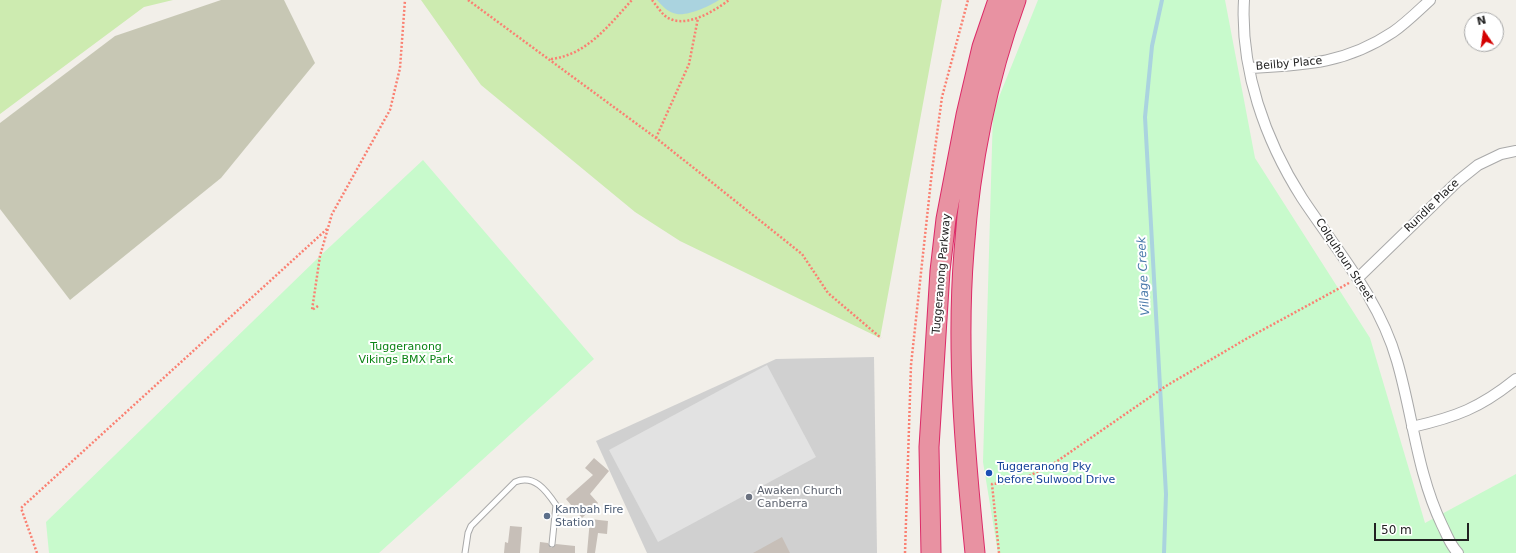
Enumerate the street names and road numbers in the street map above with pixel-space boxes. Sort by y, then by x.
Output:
street label: Beilby Place [1255,55,1323,73]
street label: Rundle Place [1402,177,1462,235]
street label: Tuggeranong Parkway [930,213,954,335]
street label: Colquhoun Street [1312,216,1376,304]

